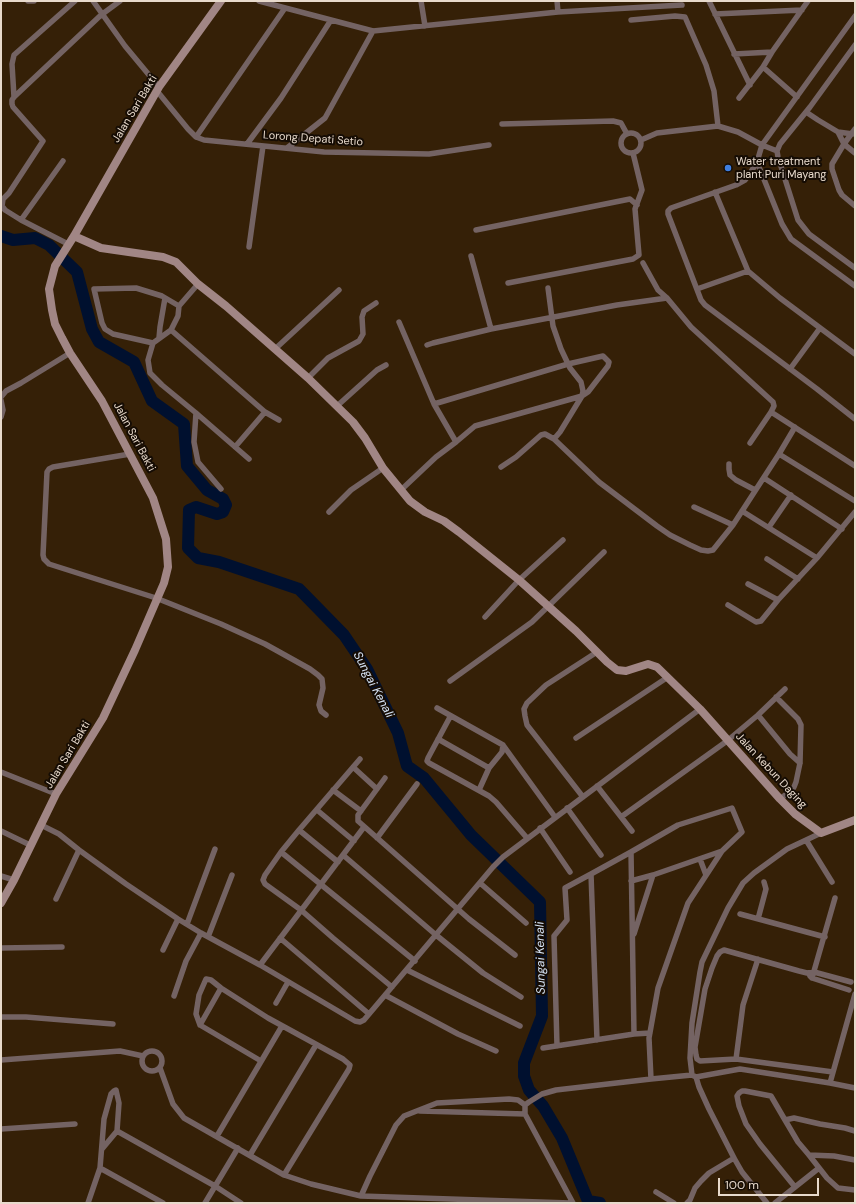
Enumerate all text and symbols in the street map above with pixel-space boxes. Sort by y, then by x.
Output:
street label: Jalan Sari Bakti [110,73,160,145]
street label: Lorong Depati Setio [263,129,363,149]
place label: Water treatment plant Puri Mayang [736,155,826,181]
marker: Water treatment plant Puri Mayang [723,163,733,173]
street label: Jalan Sari Bakti [110,400,158,474]
water label: Sungai Kenali [350,649,396,721]
street label: Jalan Sari Bakti [43,719,93,791]
street label: Jalan Kebun Daging [733,730,809,812]
water label: Sungai Kenali [533,921,549,995]
scale bar [720,1170,821,1196]
text: 100 m [725,1177,759,1193]

